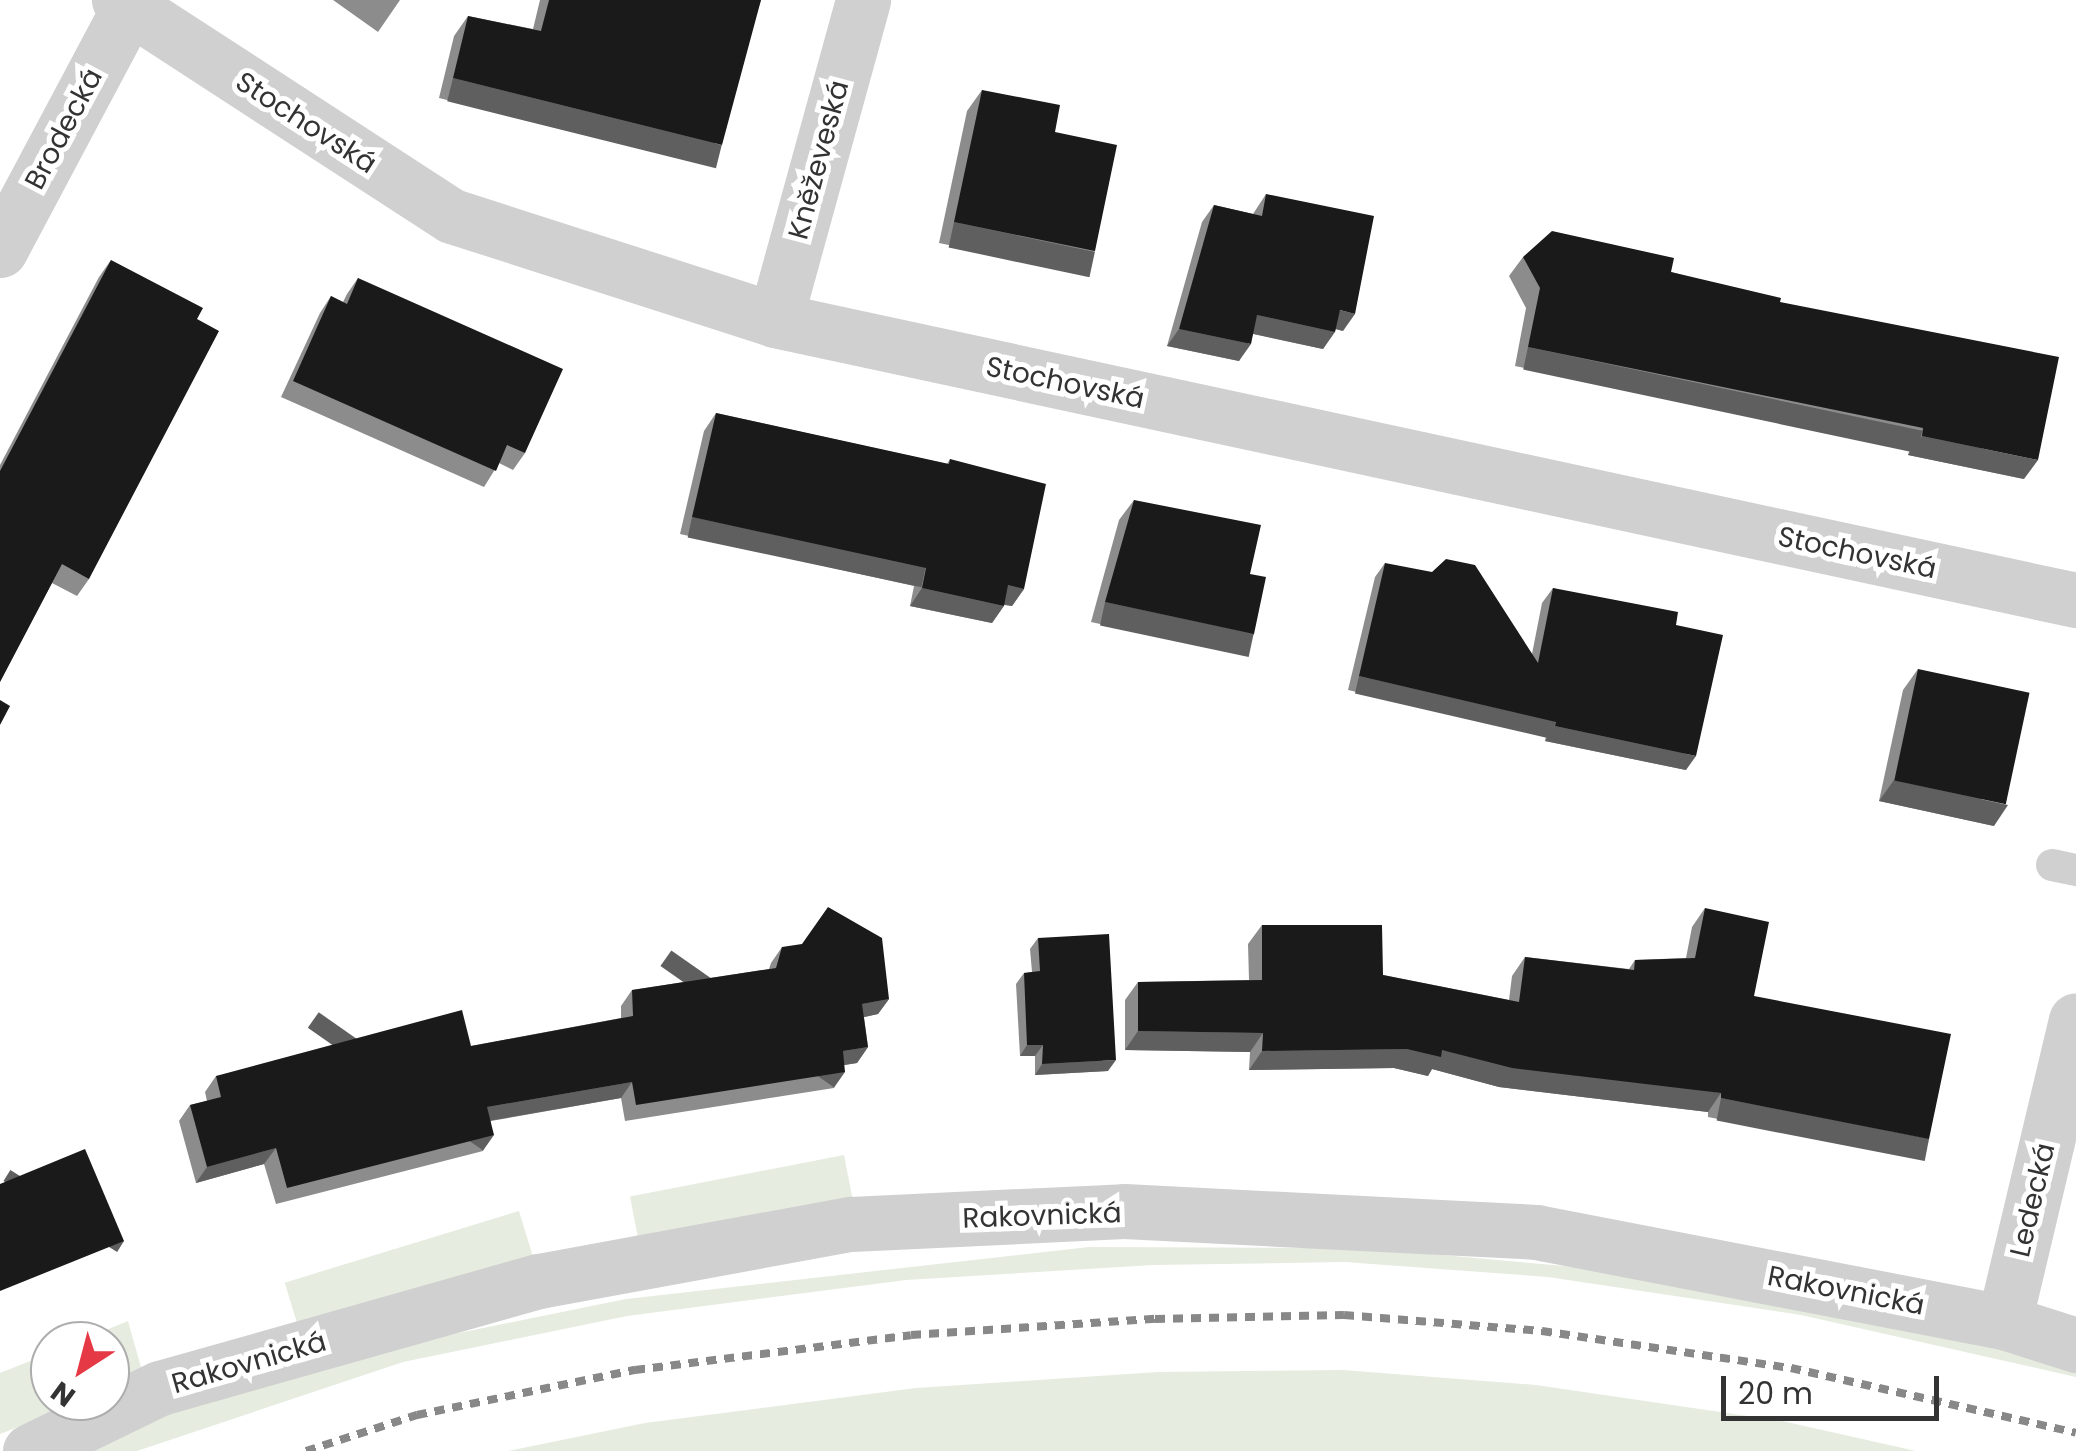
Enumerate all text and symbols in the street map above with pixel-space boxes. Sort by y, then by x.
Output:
street label: Brodecká [18,63,110,195]
street label: Stochovská [229,65,383,181]
street label: Kněževeská [782,77,856,243]
street label: Stochovská [983,350,1147,416]
street label: Stochovská [1775,520,1939,586]
street label: Ledecká [2004,1140,2062,1260]
street label: Rakovnická [962,1196,1122,1236]
street label: Rakovnická [1765,1259,1927,1323]
north arrow [30,1321,130,1421]
street label: Rakovnická [168,1325,330,1401]
scale bar [1726,1356,1944,1418]
text: N [43,1372,83,1416]
text: 20 m [1738,1372,1813,1415]

